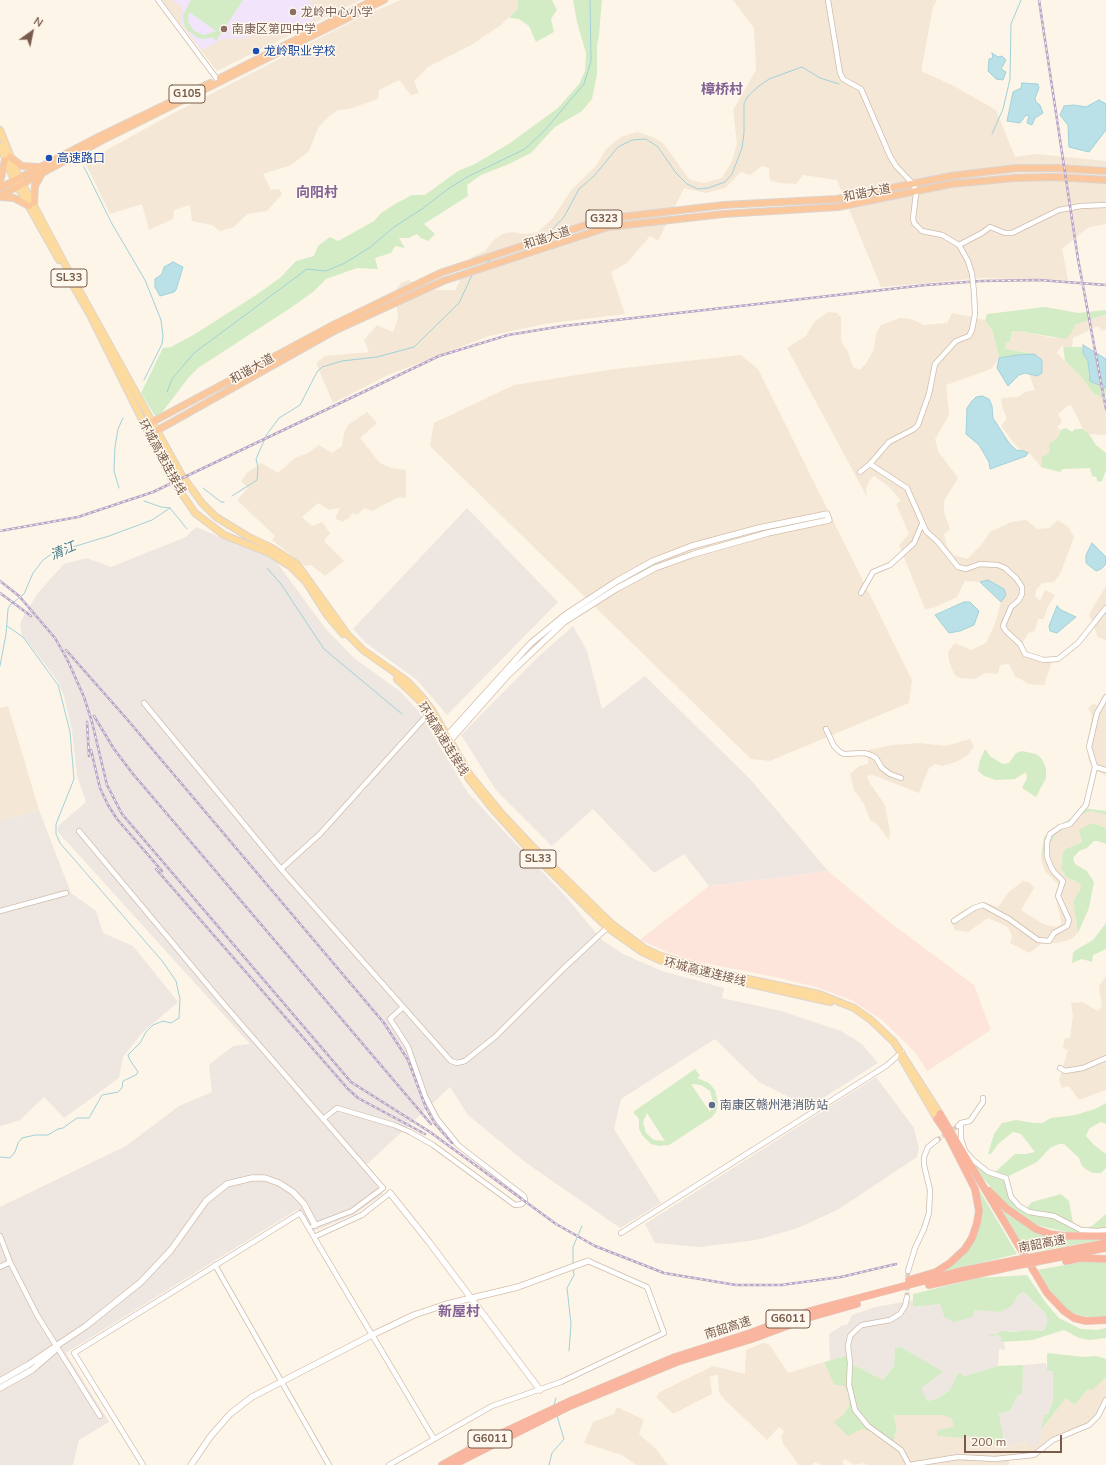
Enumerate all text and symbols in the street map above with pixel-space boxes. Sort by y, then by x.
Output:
place label: 龙岭中心小学 [301,5,373,19]
marker: 龙岭中心小学 [288,7,298,17]
north arrow [12,12,52,52]
text: N [31,14,46,30]
place label: 南康区第四中学 [232,22,316,36]
marker: 南康区第四中学 [219,24,229,34]
place label: 龙岭职业学校 [264,44,336,58]
marker: 龙岭职业学校 [251,46,261,56]
district label: 樟桥村 [701,82,743,98]
road number: G105 [169,85,205,103]
place label: 高速路口 [57,151,105,165]
marker: 高速路口 [44,153,54,163]
street label: 和谐大道 [842,181,892,205]
district label: 向阳村 [296,185,338,201]
road number: G323 [586,210,622,228]
street label: 和谐大道 [522,224,572,252]
road number: SL33 [51,269,87,287]
street label: 和谐大道 [228,351,276,387]
street label: 环城高速连接线 [135,417,189,497]
water label: 清江 [48,539,78,563]
street label: 环城高速连接线 [415,700,471,778]
road number: SL33 [520,850,556,868]
street label: 环城高速连接线 [663,955,747,989]
place label: 南康区赣州港消防站 [720,1098,828,1112]
marker: 南康区赣州港消防站 [707,1100,717,1110]
street label: 南韶高速 [1017,1232,1067,1256]
district label: 新屋村 [438,1304,480,1320]
road number: G6011 [766,1310,810,1328]
street label: 南韶高速 [703,1314,753,1342]
scale bar [966,1427,1064,1453]
road number: G6011 [468,1430,512,1448]
text: 200 m [971,1434,1006,1449]

